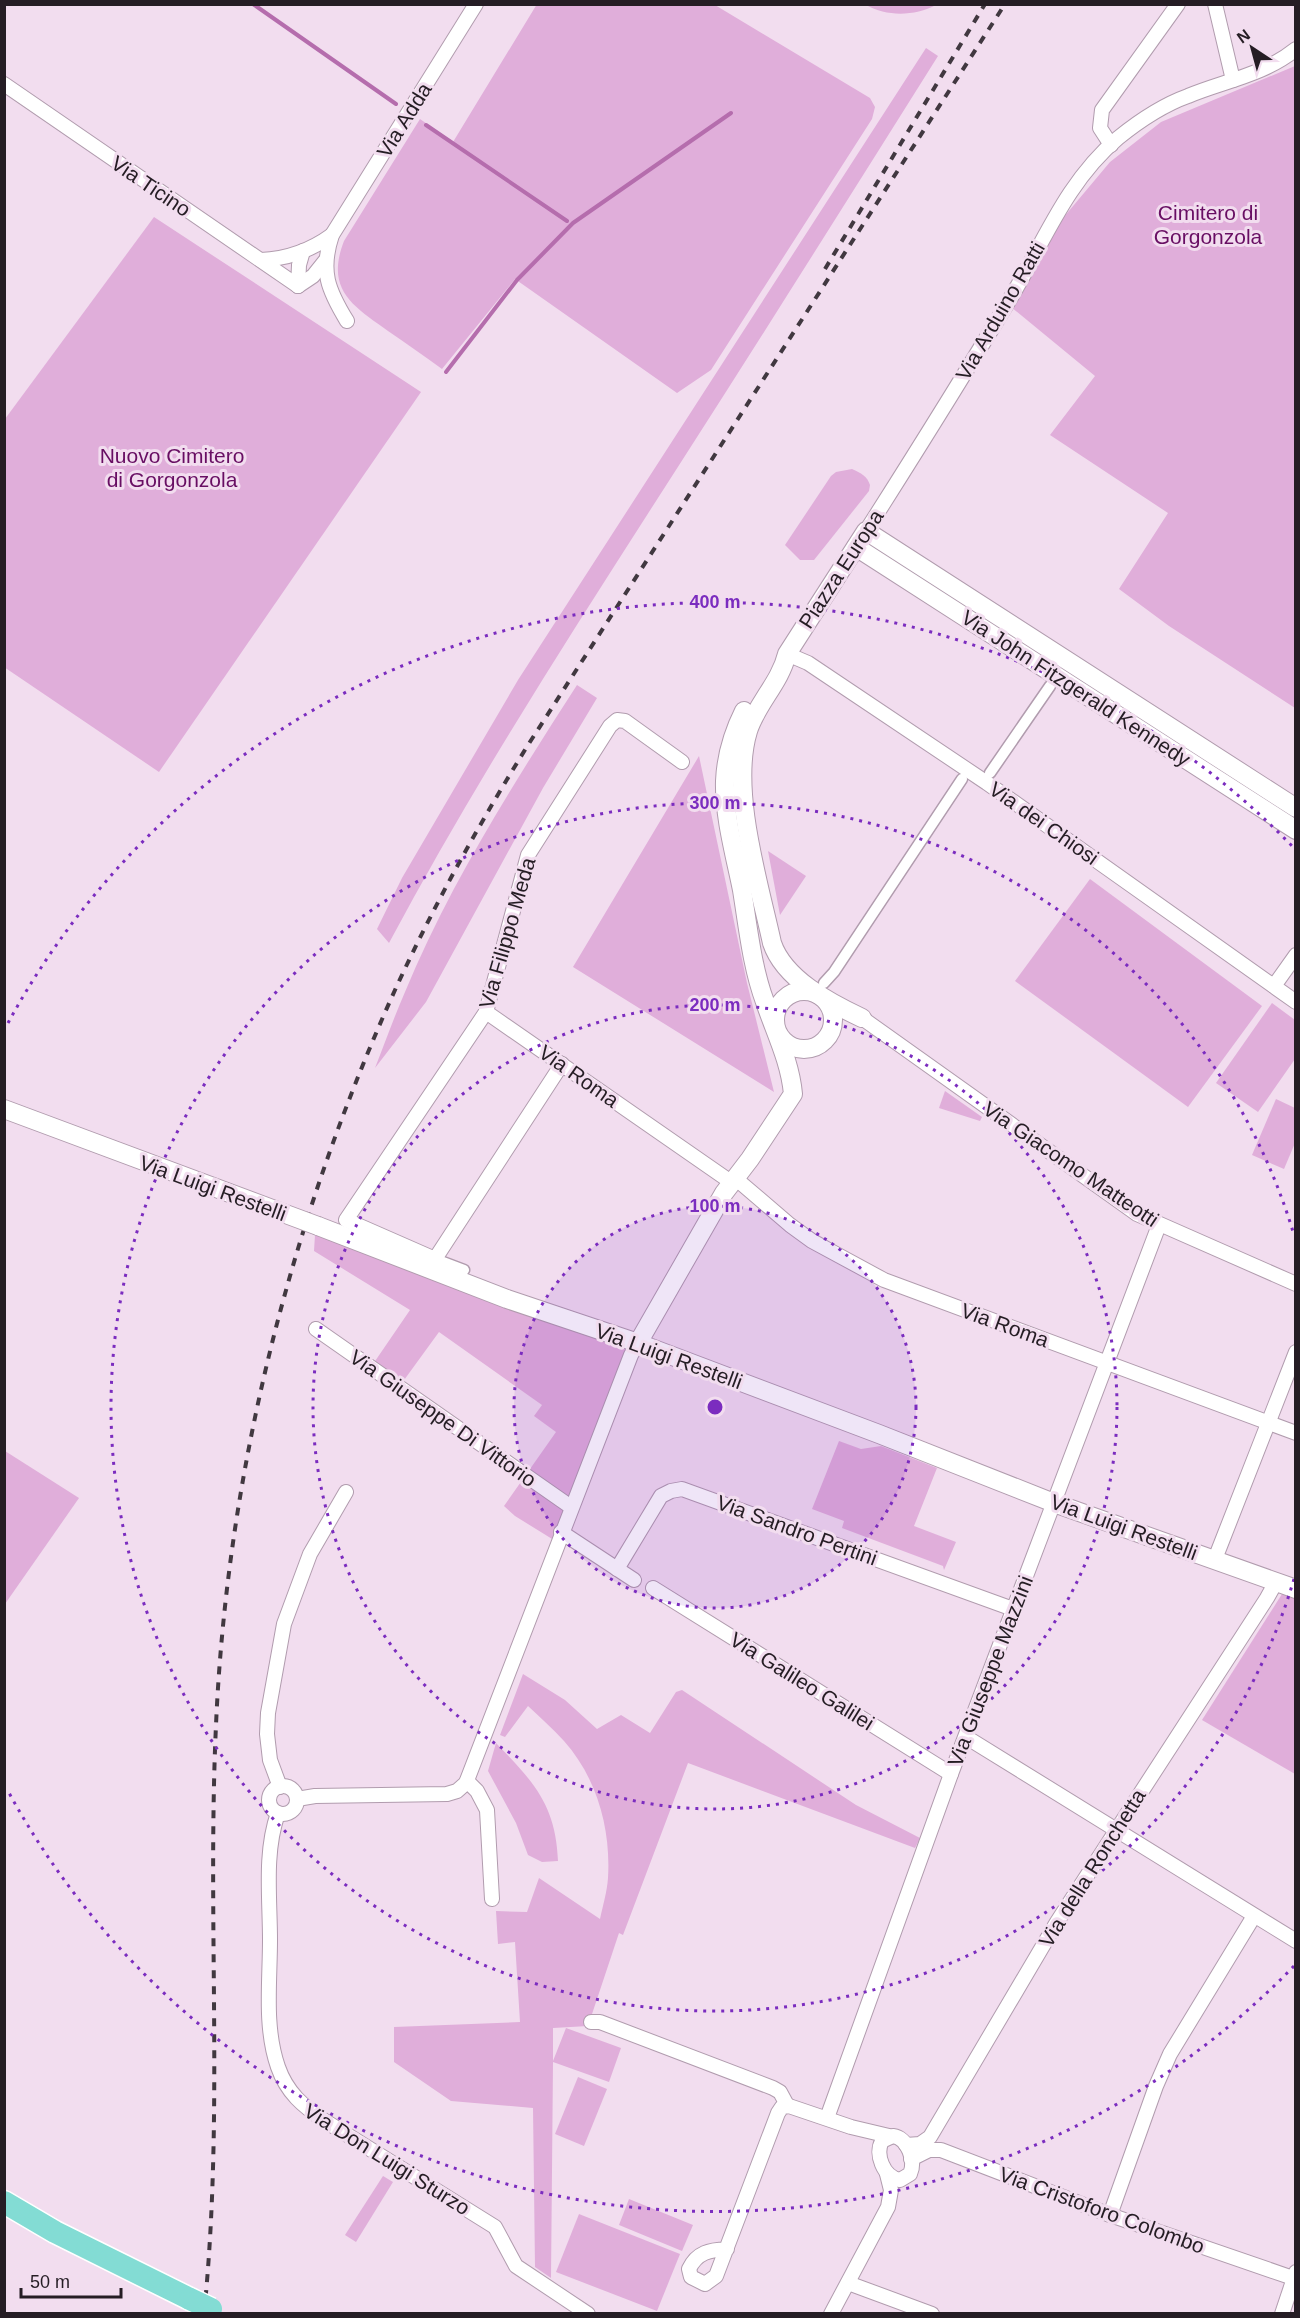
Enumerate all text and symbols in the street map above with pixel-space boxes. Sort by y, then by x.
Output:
north arrow [1222,18,1282,78]
text: N [1234,26,1253,47]
street label: Via Adda [372,78,436,162]
street label: Via Ticino [107,151,195,221]
park label: Cimitero di Gorgonzola [1154,201,1263,248]
street label: Via Arduino Ratti [951,238,1049,384]
park label: Nuovo Cimitero di Gorgonzola [100,444,244,491]
street label: Piazza Europa [794,505,888,633]
text: 400 m [689,592,741,612]
street label: Via John Fitzgerald Kennedy [957,605,1195,771]
street label: Via dei Chiosi [985,777,1103,869]
text: 300 m [689,793,741,813]
street label: Via Filippo Meda [474,855,540,1011]
text: 200 m [689,995,741,1015]
street label: Via Roma [535,1040,623,1112]
street label: Via Giacomo Matteotti [979,1097,1163,1231]
street label: Via Luigi Restelli [136,1151,290,1225]
text: 100 m [689,1196,741,1216]
street label: Via Roma [958,1298,1052,1352]
street label: Via Luigi Restelli [592,1319,746,1393]
street label: Via Giuseppe Di Vittorio [345,1345,541,1491]
centre of rings [705,1397,725,1417]
street label: Via Sandro Pertini [714,1490,880,1570]
street label: Via Luigi Restelli [1047,1490,1201,1564]
street label: Via Giuseppe Mazzini [943,1572,1037,1770]
street label: Via Galileo Galilei [726,1627,878,1735]
street label: Via della Ronchetta [1034,1785,1150,1951]
street label: Via Don Luigi Sturzo [300,2099,474,2219]
street label: Via Cristoforo Colombo [996,2162,1208,2258]
scale bar [21,2261,122,2299]
text: 50 m [30,2272,70,2292]

